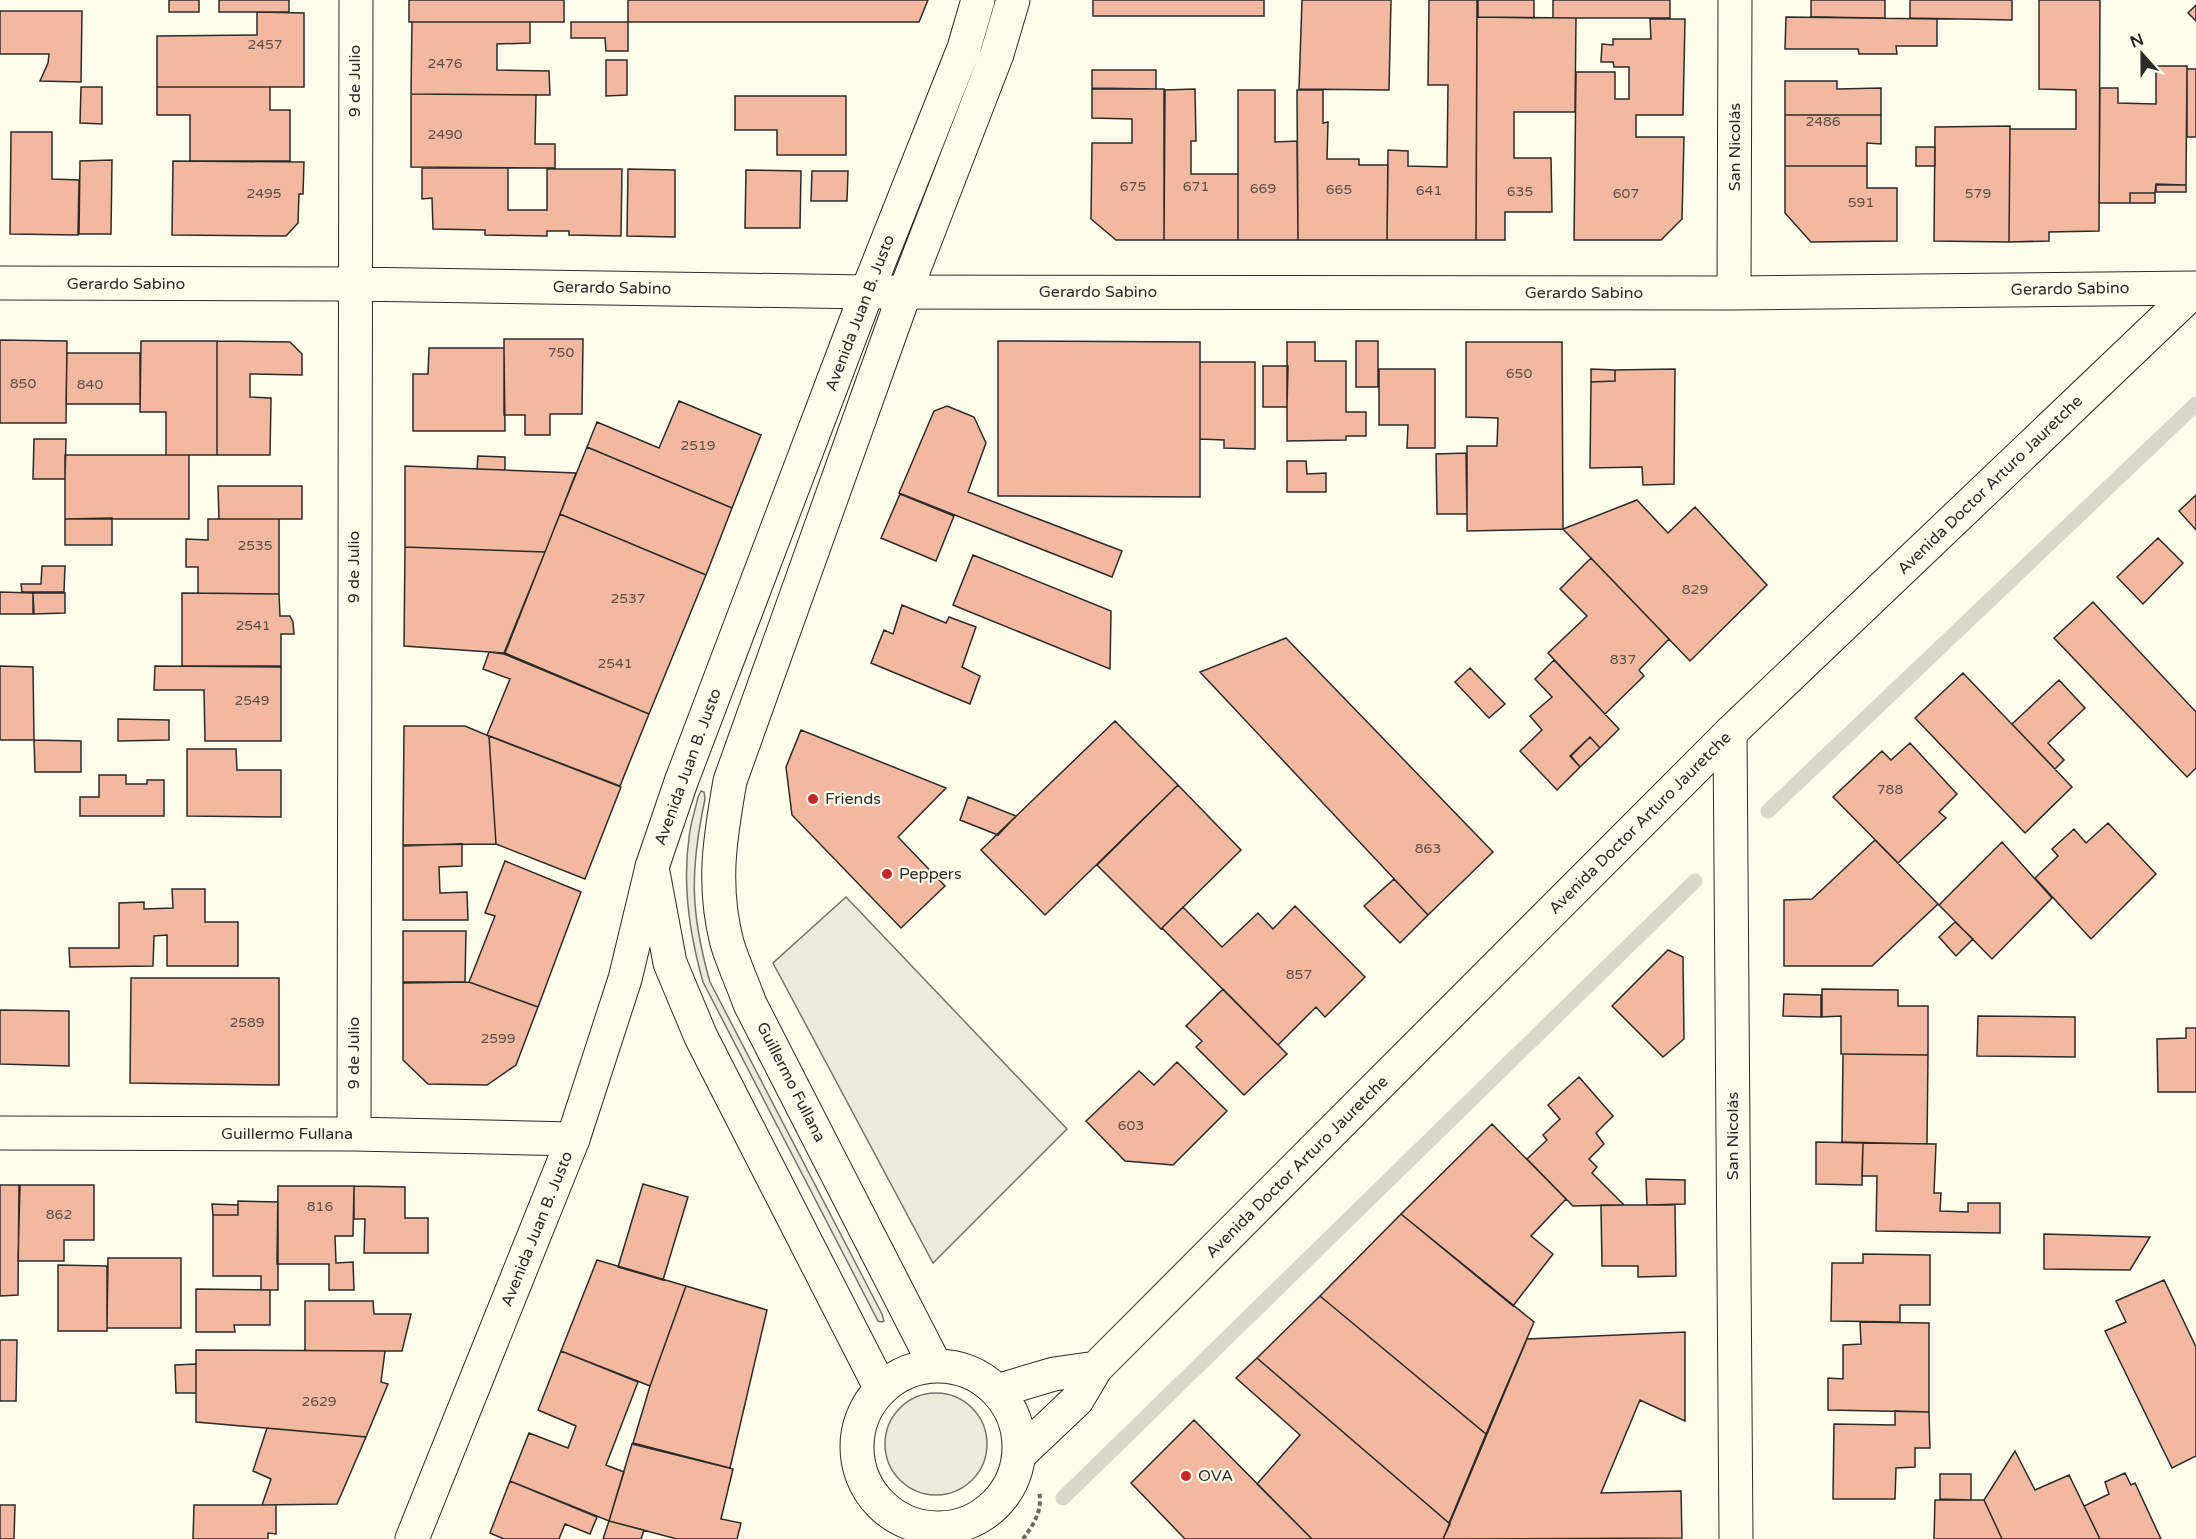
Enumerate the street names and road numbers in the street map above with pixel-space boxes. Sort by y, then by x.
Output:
street label: 9 de Julio [345,45,365,117]
street label: San Nicolás [1725,103,1745,191]
street label: Avenida Juan B. Justo [821,232,899,394]
street label: Gerardo Sabino [67,274,185,294]
street label: Gerardo Sabino [553,277,671,299]
street label: Gerardo Sabino [2011,278,2129,300]
street label: Gerardo Sabino [1039,282,1157,302]
street label: Gerardo Sabino [1525,283,1643,303]
street label: Avenida Doctor Arturo Jauretche [1893,391,2087,579]
street label: 9 de Julio [344,531,364,603]
street label: Avenida Juan B. Justo [650,686,726,848]
street label: Avenida Doctor Arturo Jauretche [1545,728,1735,918]
street label: 9 de Julio [344,1017,364,1089]
street label: Guillermo Fullana [752,1019,830,1145]
street label: Avenida Doctor Arturo Jauretche [1202,1072,1392,1262]
street label: San Nicolás [1723,1092,1743,1180]
street label: Guillermo Fullana [221,1124,353,1144]
street label: Avenida Juan B. Justo [497,1148,577,1310]

